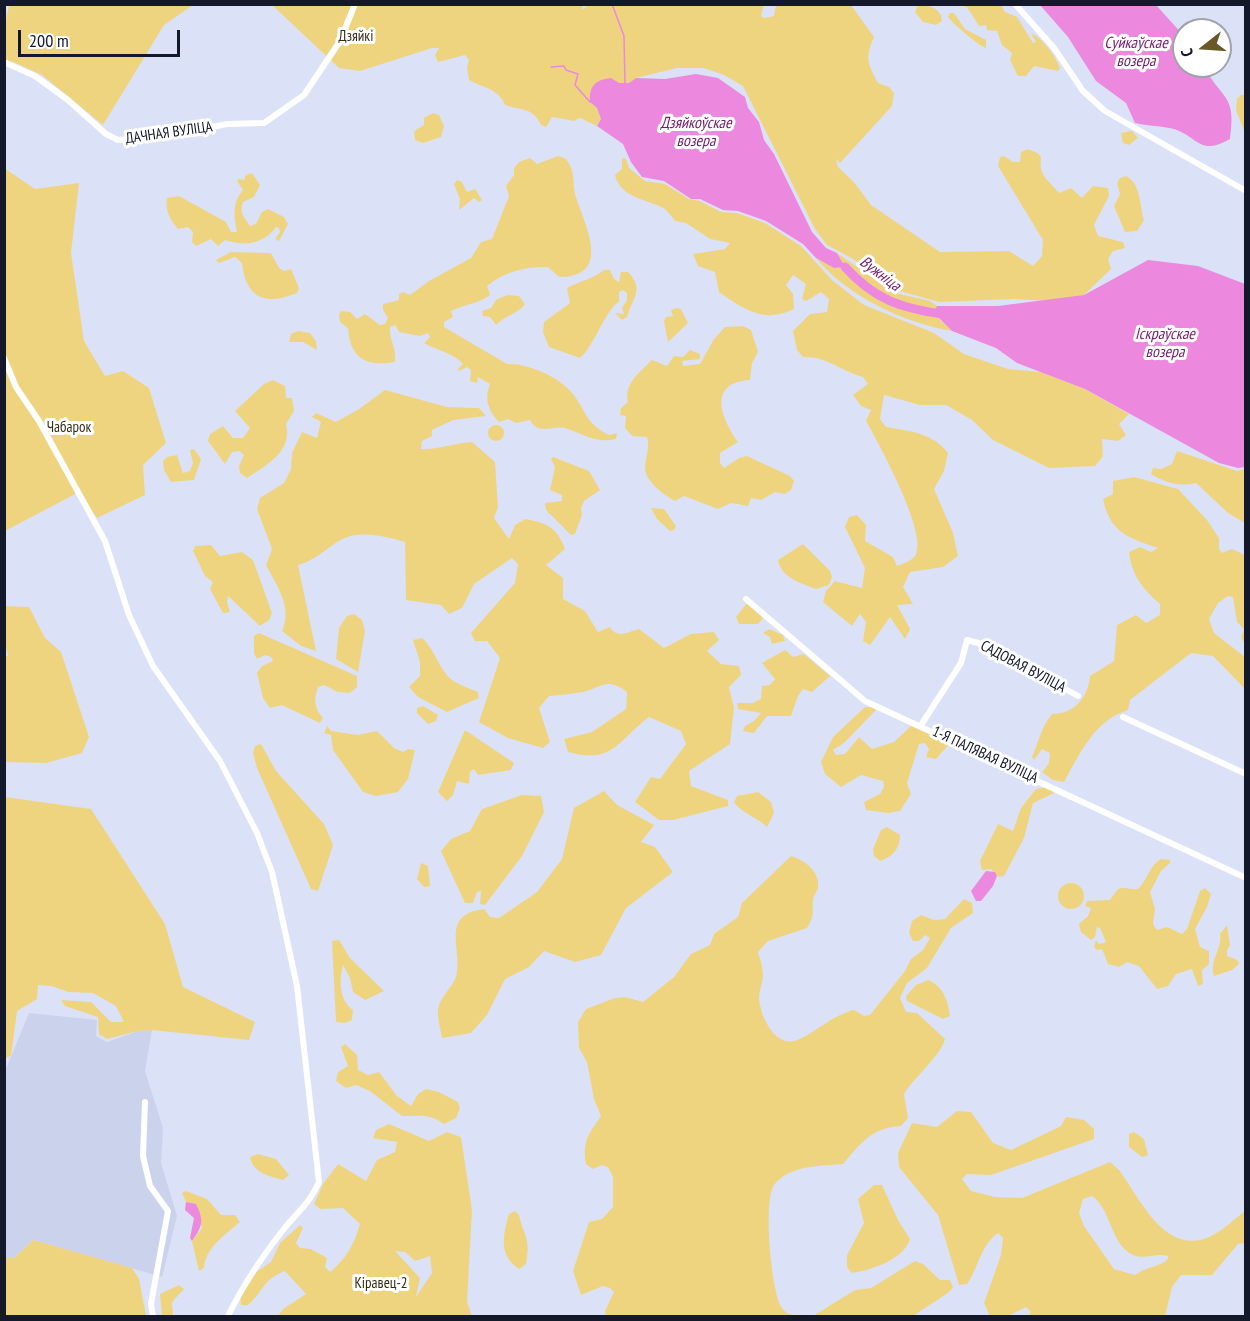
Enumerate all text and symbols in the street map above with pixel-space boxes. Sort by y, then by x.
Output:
scale bar [21,18,183,56]
north arrow [1172,18,1232,78]
park label: Дзяйкі [339,28,373,46]
text: 200 m [29,29,69,52]
water label: Суйкаўскае возера [1104,33,1168,71]
text: С [1176,46,1197,59]
water label: Дзяйкоўскае возера [660,113,732,151]
street label: ДАЧНАЯ ВУЛІЦА [124,118,214,148]
water label: Вужніца [856,252,904,296]
water label: Іскраўскае возера [1135,324,1195,362]
park label: Чабарок [47,419,91,437]
street label: САДОВАЯ ВУЛІЦА [977,637,1069,697]
street label: 1-Я ПАЛЯВАЯ ВУЛІЦА [929,723,1041,787]
park label: Кіравец-2 [354,1275,408,1293]

